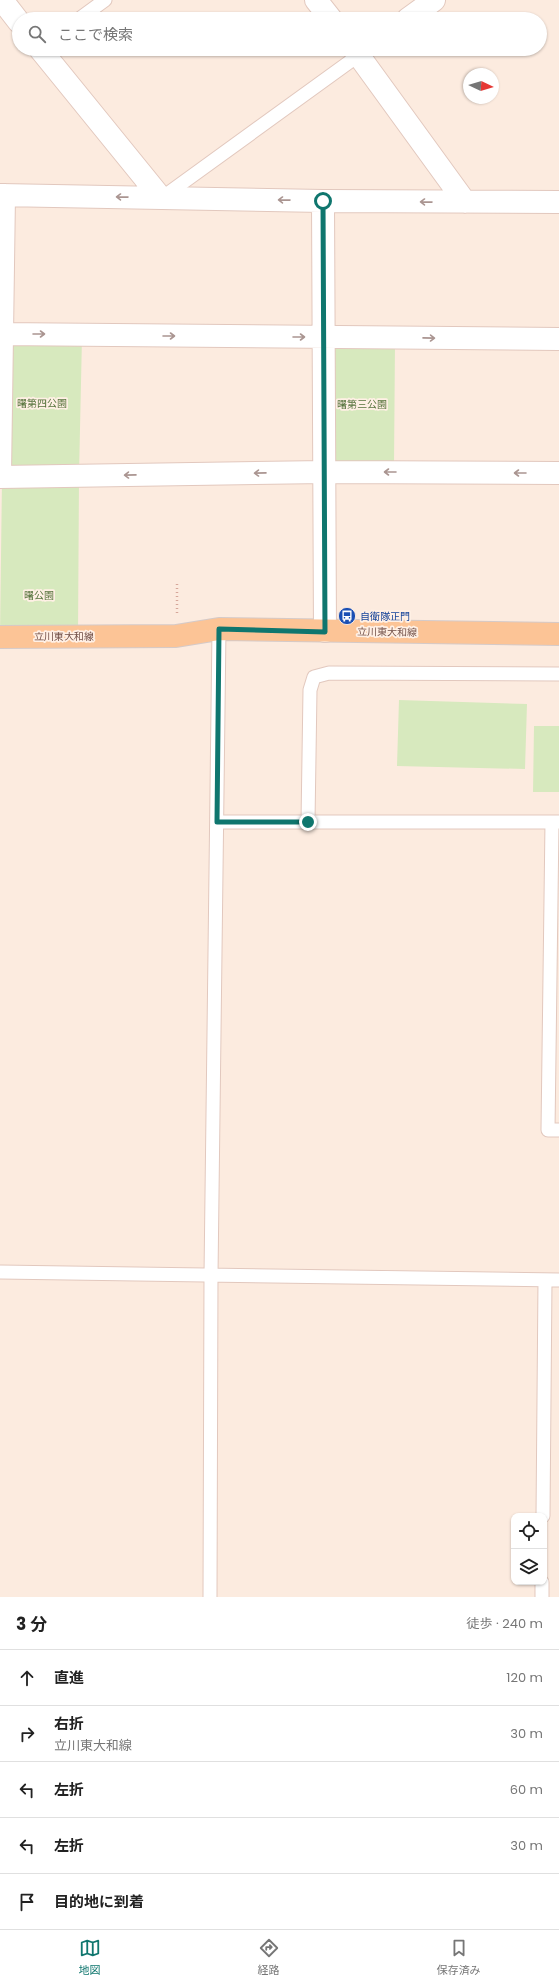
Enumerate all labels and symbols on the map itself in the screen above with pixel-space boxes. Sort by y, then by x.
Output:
north arrow [463,68,499,104]
route start [314,192,332,210]
one-way arrow [116,193,129,201]
one-way arrow [278,196,291,204]
one-way arrow [420,198,433,206]
one-way arrow [32,331,45,338]
one-way arrow [162,332,175,340]
one-way arrow [292,333,305,341]
one-way arrow [422,334,435,342]
park label: 曙第四公園 [17,396,67,411]
park label: 曙第三公園 [337,397,387,412]
one-way arrow [384,468,397,476]
one-way arrow [254,469,267,477]
one-way arrow [514,469,527,477]
one-way arrow [124,471,137,479]
park label: 曙公園 [24,588,54,603]
bus stop icon: 自衛隊正門 [337,606,357,626]
place label: 自衛隊正門 [360,609,410,624]
street label: 立川東大和線 [357,624,417,640]
street label: 立川東大和線 [34,629,94,644]
route end [299,813,317,831]

